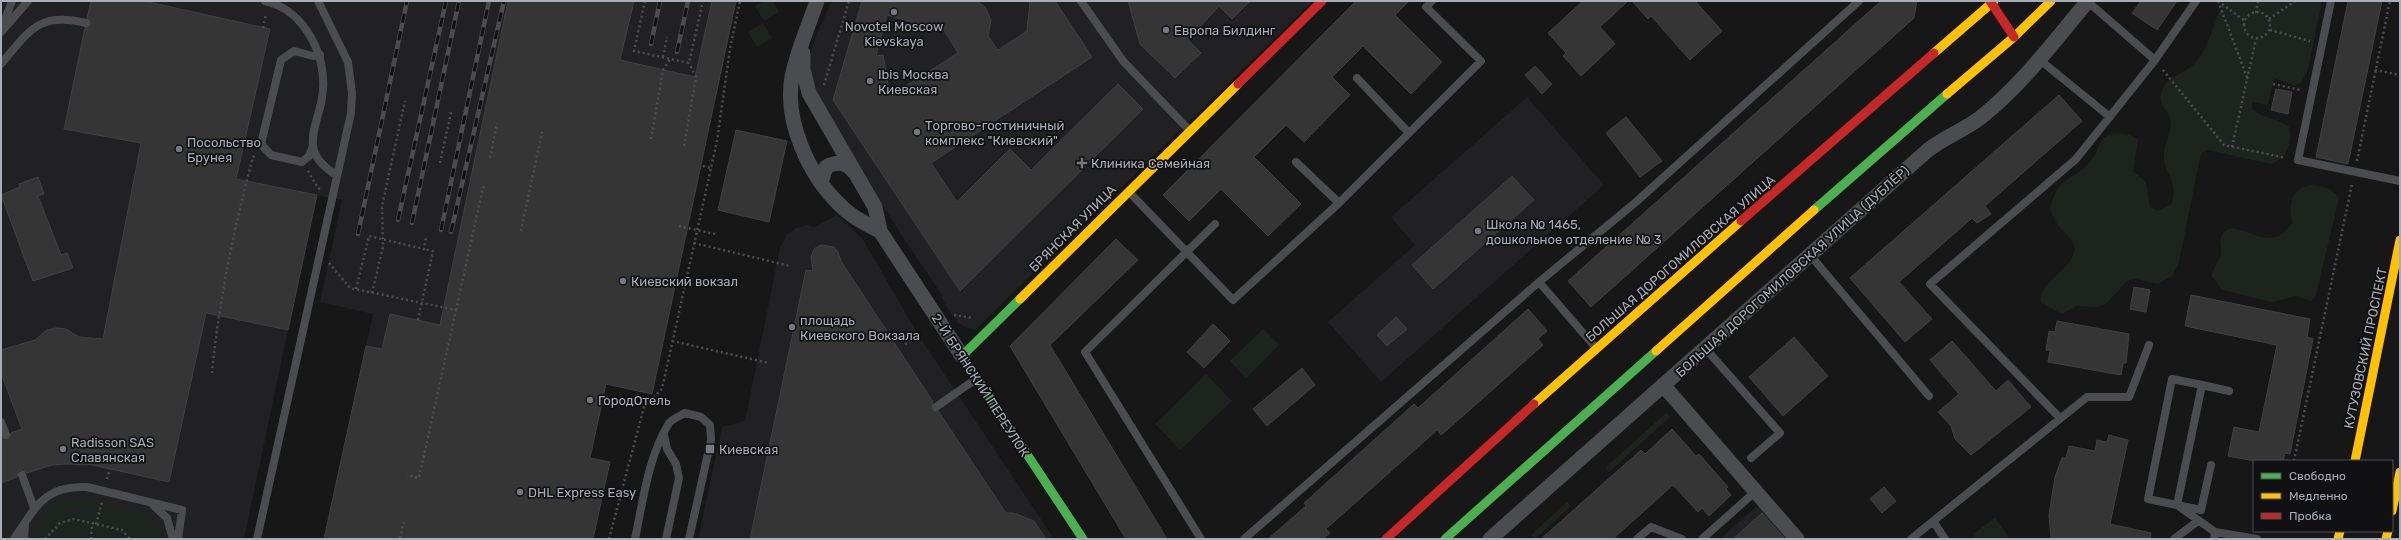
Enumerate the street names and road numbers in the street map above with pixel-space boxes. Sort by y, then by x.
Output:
street label: БОЛЬШАЯ ДОРОГОМИЛОВСКАЯ УЛИЦА (ДУБЛЁР) [1672,162,1912,380]
street label: БОЛЬШАЯ ДОРОГОМИЛОВСКАЯ УЛИЦА [1583,172,1778,345]
street label: БРЯНСКАЯ УЛИЦА [1026,182,1119,275]
street label: КУТУЗОВСКИЙ ПРОСПЕКТ [2341,266,2390,430]
street label: 2-Й БРЯНСКИЙ ПЕРЕУЛОК [929,311,1032,459]

